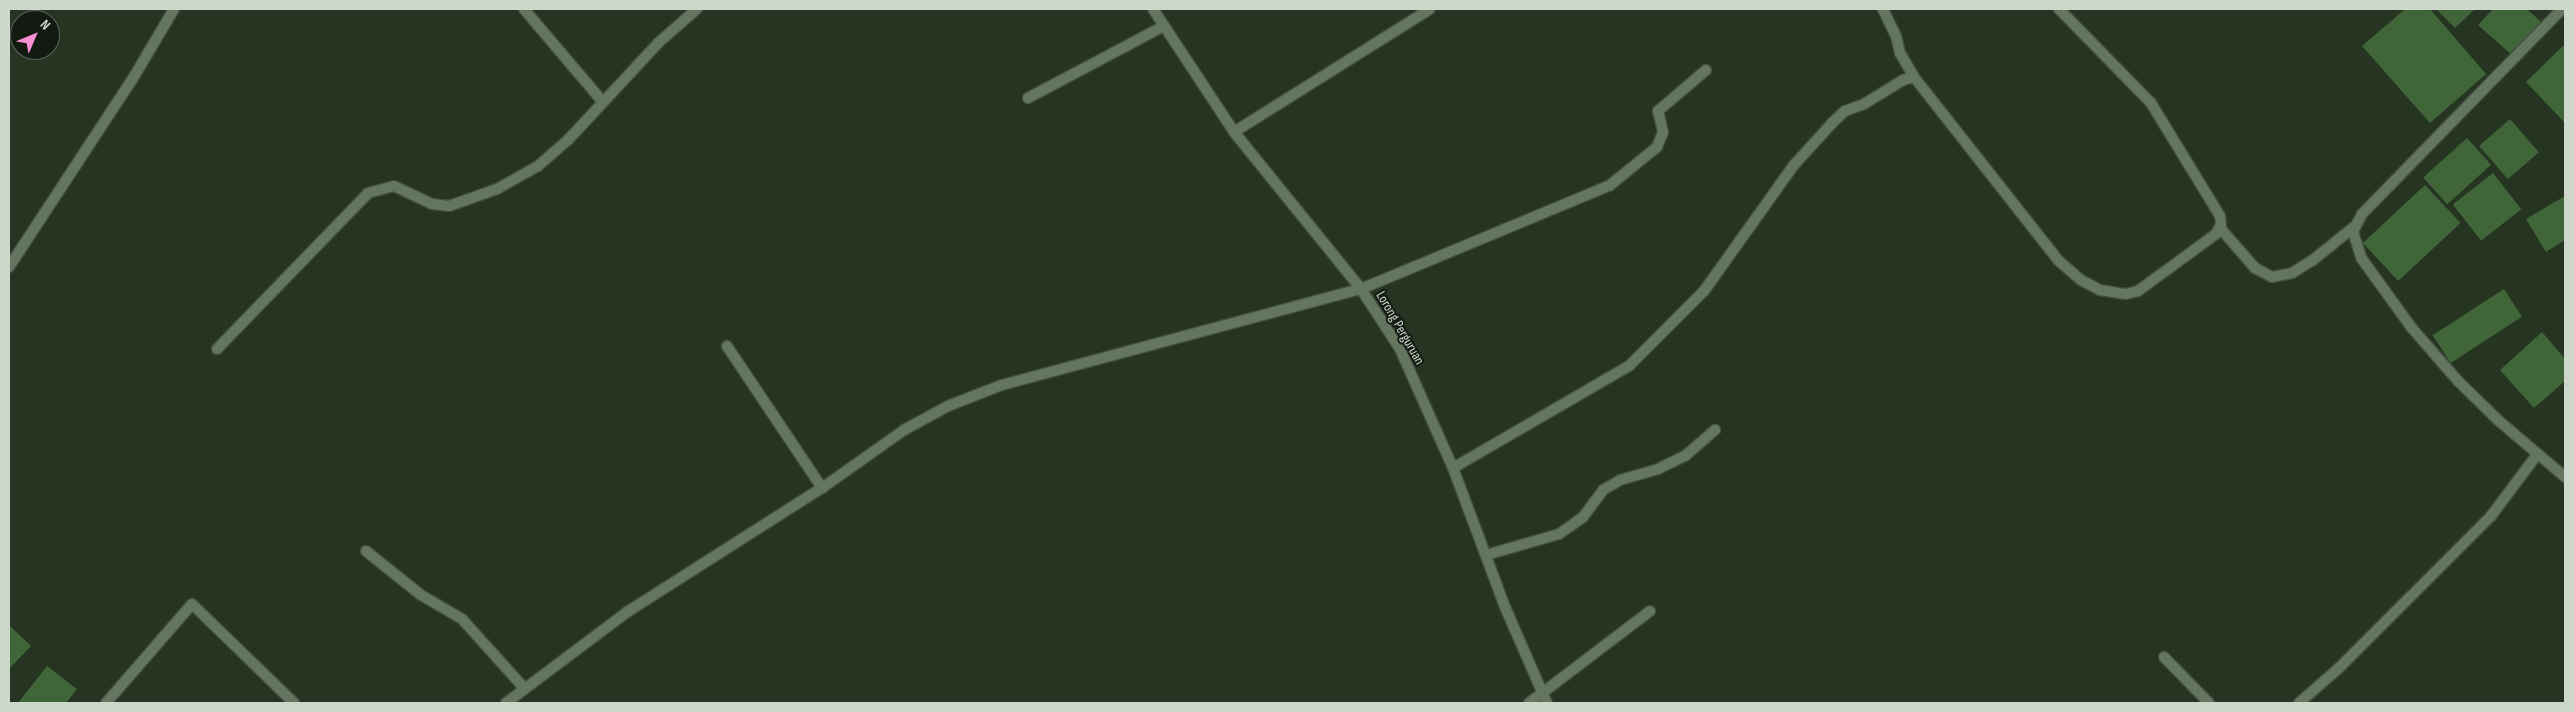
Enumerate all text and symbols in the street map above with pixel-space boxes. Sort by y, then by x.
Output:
north arrow [10,10,60,60]
text: N [37,16,54,33]
street label: Lorong Perguruan [1372,288,1428,368]

